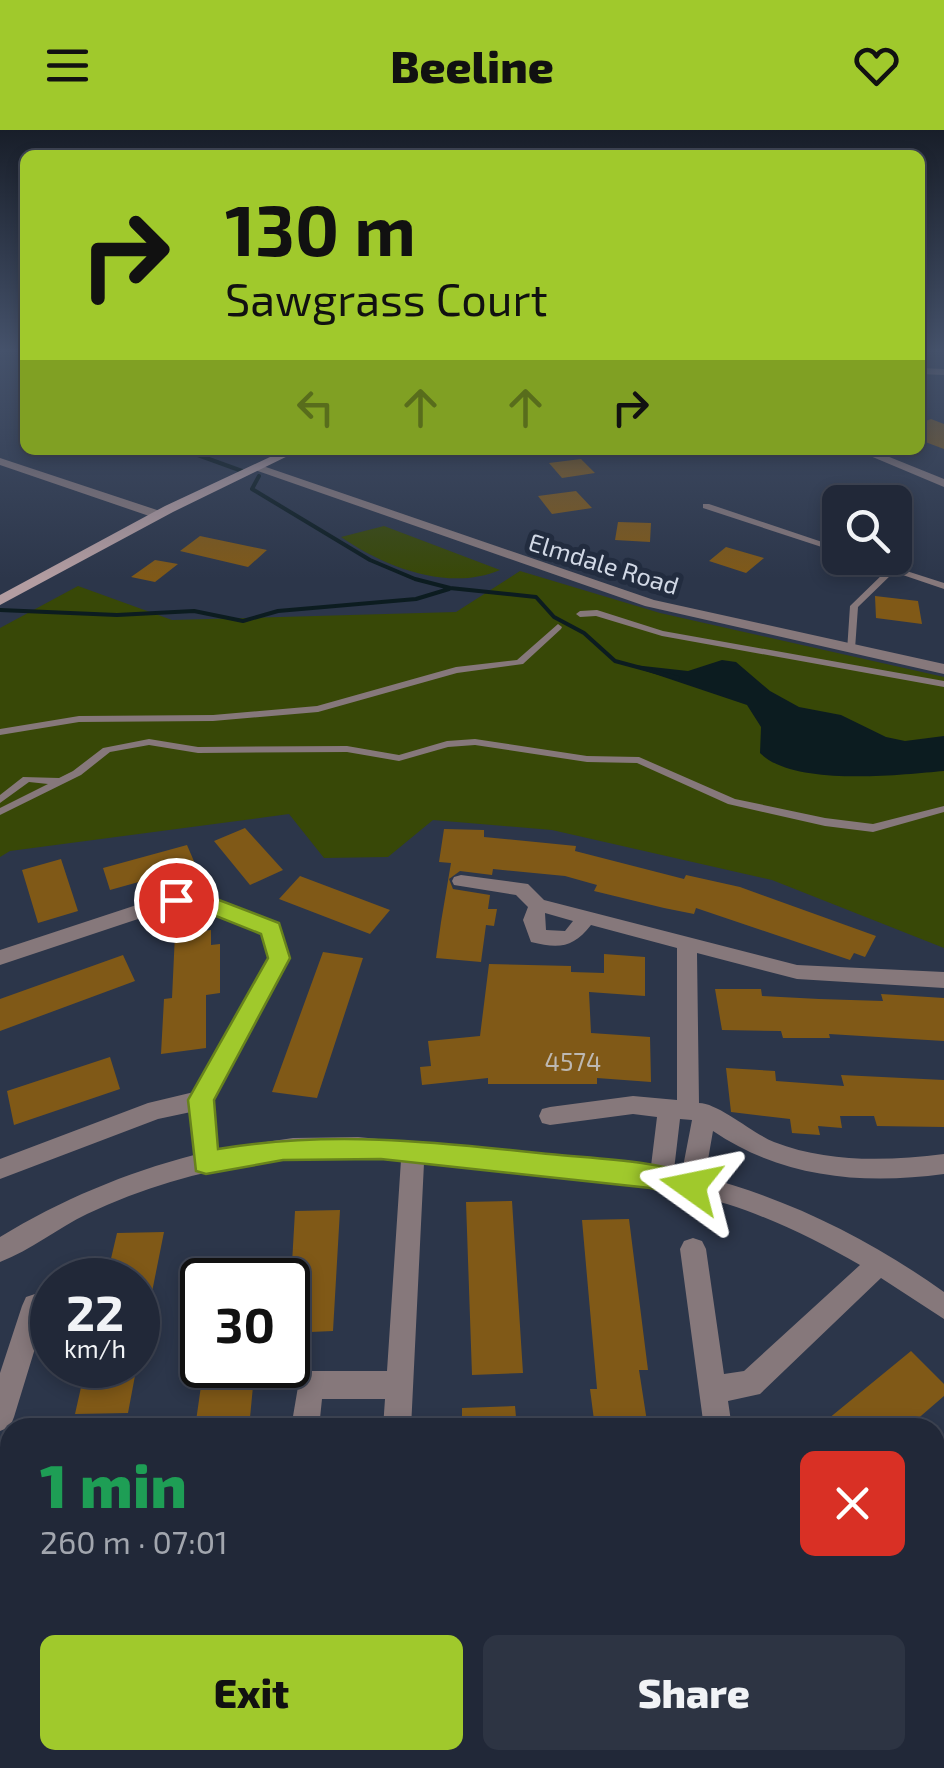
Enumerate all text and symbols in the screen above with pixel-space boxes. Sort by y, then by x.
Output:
icon: menu [40,38,95,93]
text: Beeline [390,38,554,92]
icon: heart [849,38,904,93]
text: 130 m [225,186,416,270]
icon: right [60,190,190,320]
text: Sawgrass Court [225,271,548,325]
icon: left [288,380,343,435]
icon: ahead [393,380,448,435]
icon: ahead [498,380,553,435]
icon: right [603,380,658,435]
map controls [822,485,912,575]
button: search [822,485,912,575]
street label: Elmdale Road [525,526,683,600]
pin [134,858,219,943]
icon: arrive [149,873,204,928]
house number: 4574 [545,1046,601,1076]
position arrow [639,1134,743,1238]
speed limit sign: 30 [180,1258,310,1388]
text: 22 [66,1281,124,1341]
text: km/h [64,1333,126,1363]
text: 1 min [40,1448,187,1520]
button: close [800,1451,905,1556]
text: 260 m · 07:01 [40,1522,228,1560]
button: Exit [40,1635,463,1750]
button: Share [483,1635,905,1750]

